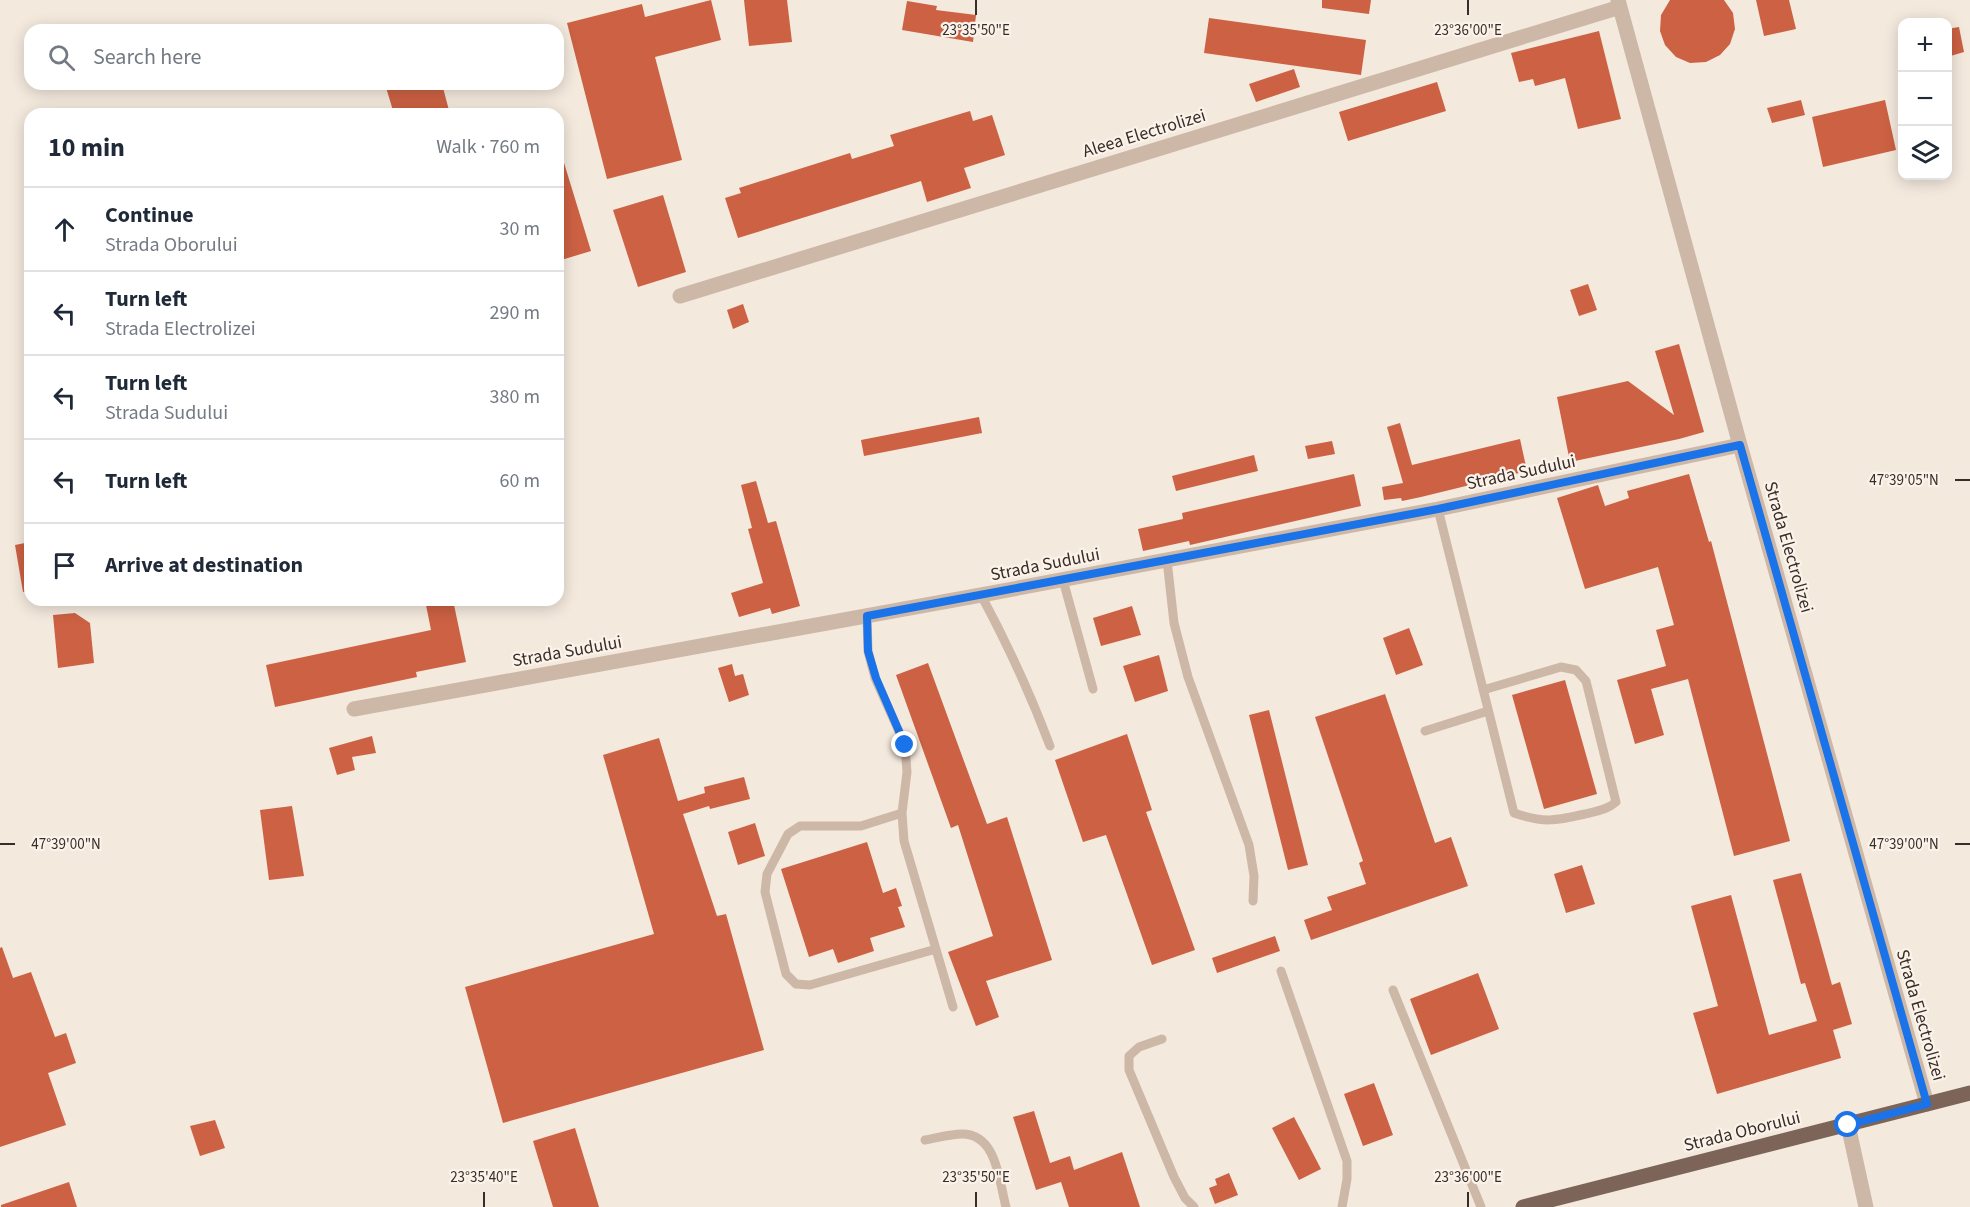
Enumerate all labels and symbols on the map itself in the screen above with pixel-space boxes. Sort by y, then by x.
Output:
text: 23°35'50"E [942,20,1010,41]
text: 23°36'00"E [1434,20,1502,41]
street label: Aleea Electrolizei [1080,103,1209,164]
street label: Strada Sudului [1464,449,1578,496]
text: 47°39'05"N [1869,470,1939,491]
street label: Strada Electrolizei [1758,479,1819,616]
street label: Strada Sudului [988,542,1102,587]
street label: Strada Sudului [510,630,624,673]
route end [891,731,917,757]
text: 47°39'00"N [31,834,101,855]
text: 47°39'00"N [1869,834,1939,855]
street label: Strada Electrolizei [1890,947,1951,1084]
street label: Strada Oborului [1681,1105,1803,1158]
route start [1834,1111,1860,1137]
text: 23°35'40"E [450,1167,518,1188]
text: 23°35'50"E [942,1167,1010,1188]
text: 23°36'00"E [1434,1167,1502,1188]

